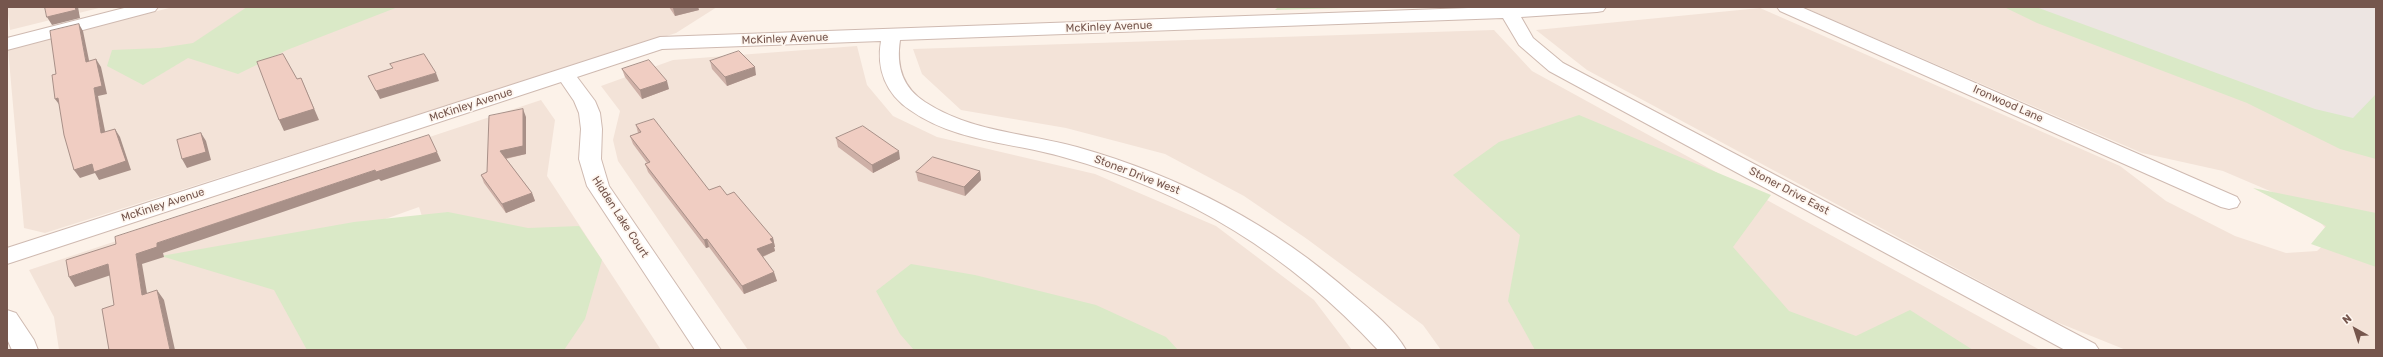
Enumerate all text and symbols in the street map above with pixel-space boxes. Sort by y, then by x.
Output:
street label: McKinley Avenue [1065,19,1153,35]
street label: McKinley Avenue [741,31,829,47]
street label: Ironwood Lane [1971,83,2045,125]
street label: McKinley Avenue [428,85,514,125]
street label: Stoner Drive West [1092,153,1182,197]
street label: Stoner Drive East [1747,164,1831,218]
street label: Hidden Lake Court [589,174,651,260]
street label: McKinley Avenue [120,185,206,225]
north arrow [2335,309,2375,349]
text: N [2340,312,2354,327]

